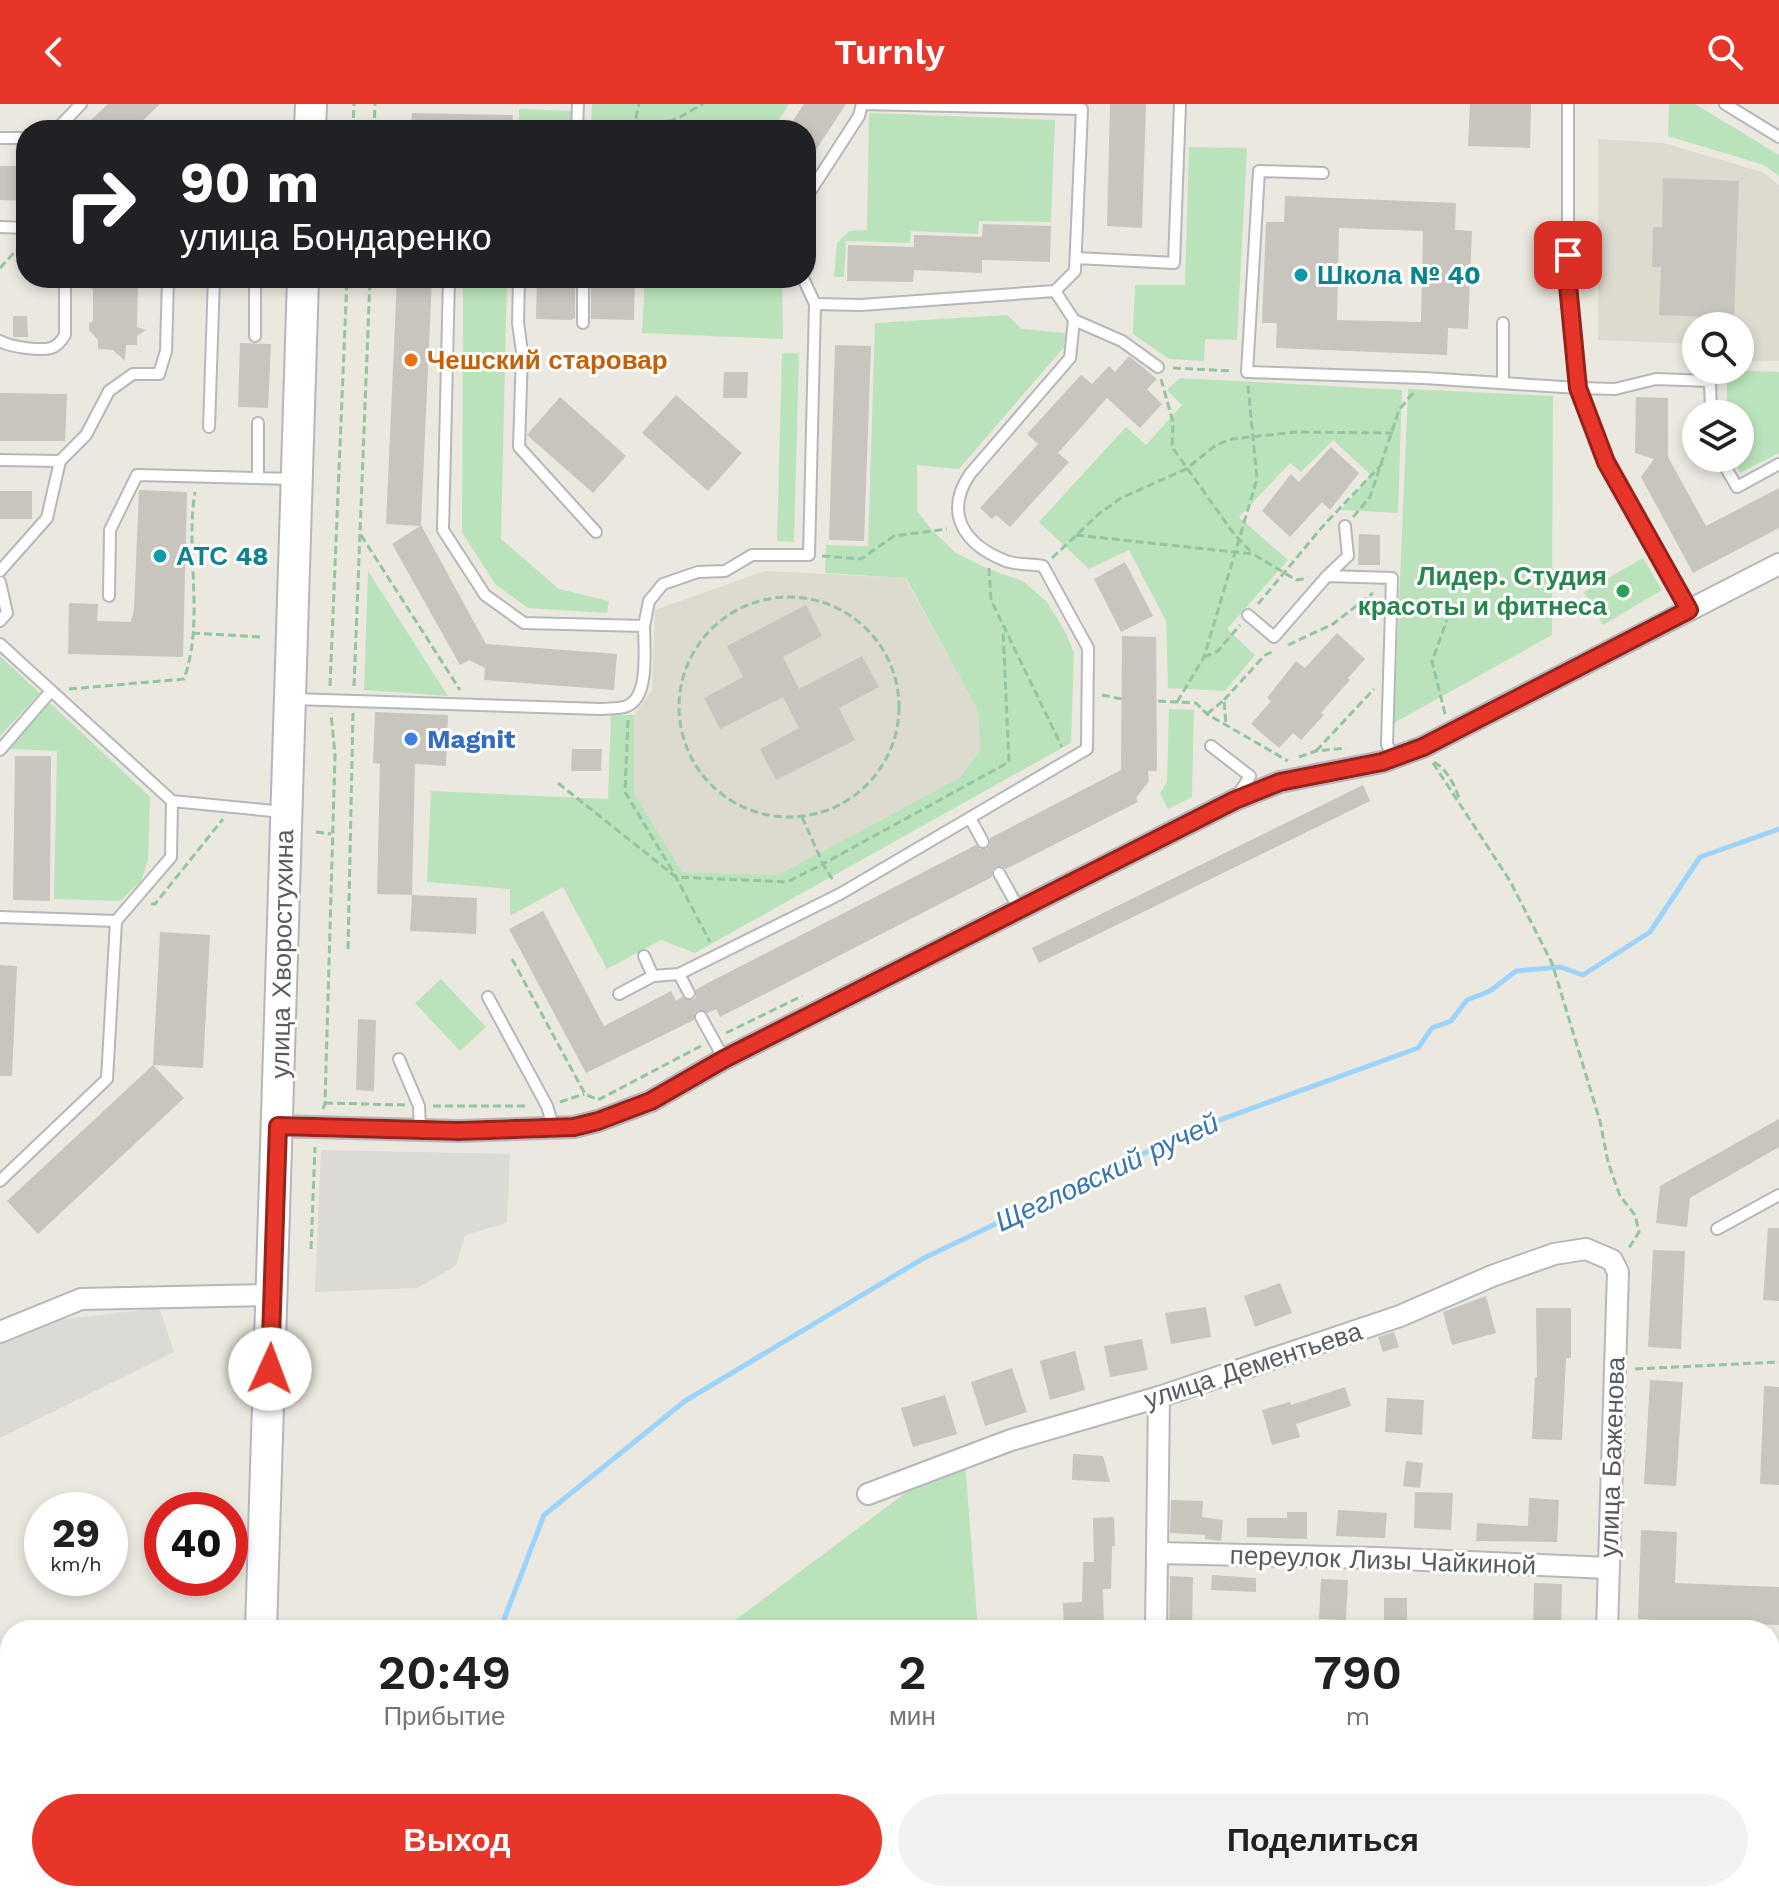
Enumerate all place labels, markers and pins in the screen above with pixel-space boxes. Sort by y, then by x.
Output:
pin [1534,221,1602,289]
place label: Школа № 40 [1317,260,1481,290]
marker: Школа № 40 [1292,266,1310,284]
place label: Чешский старовар [427,345,668,375]
marker: Чешский старовар [402,351,420,369]
place label: АТС 48 [176,541,269,571]
marker: АТС 48 [151,547,169,565]
place label: Лидер. Студия красоты и фитнеса [1358,561,1608,621]
marker: Лидер. Студия красоты и фитнеса [1614,582,1632,600]
place label: Magnit [427,724,516,754]
marker: Magnit [402,730,420,748]

